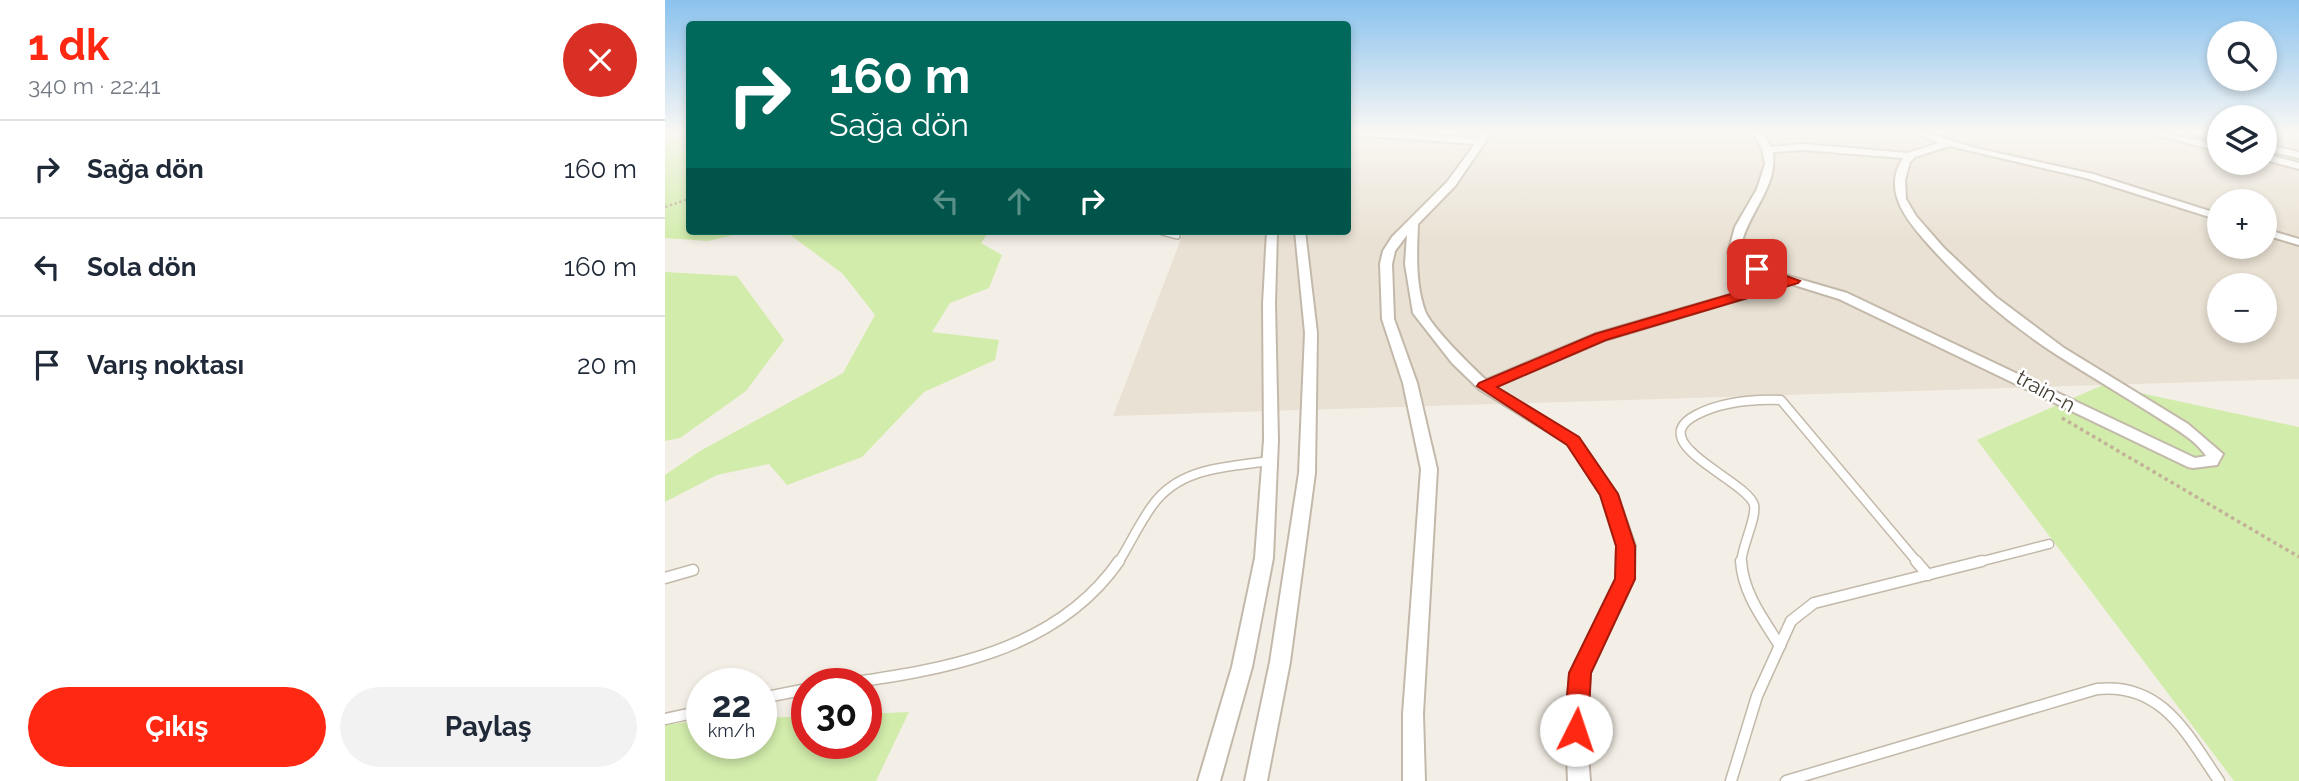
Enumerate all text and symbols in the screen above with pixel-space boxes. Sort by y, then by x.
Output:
text: 1 dk [28,21,109,70]
map controls [2207,21,2277,343]
button: search [2207,21,2277,91]
button: close [563,23,637,97]
text: 160 m [829,47,970,104]
icon: right [714,49,805,140]
text: 340 m · 22:41 [28,72,161,99]
button: layers [2207,105,2277,175]
text: Sağa dön [829,106,969,143]
icon: right [28,150,66,188]
text: Sağa dön [87,154,204,184]
text: 160 m [564,154,637,184]
icon: left [927,182,965,220]
icon: ahead [1000,182,1038,220]
icon: right [1073,182,1111,220]
button: + [2207,189,2277,259]
pin [1727,239,1787,299]
icon: left [28,248,66,286]
icon: arrive [1738,250,1776,288]
text: Sola dön [87,252,196,282]
text: 160 m [564,252,637,282]
button: − [2207,273,2277,343]
icon: arrive [28,346,66,384]
text: Varış noktası [87,350,244,380]
text: 20 m [577,350,637,380]
street label: train-n [2012,365,2080,417]
speed limit sign: 30 [791,668,882,759]
text: 22 [712,684,751,725]
button: Çıkış [28,687,326,767]
button: Paylaş [340,687,637,767]
position arrow [1539,693,1613,767]
text: km/h [708,720,755,741]

